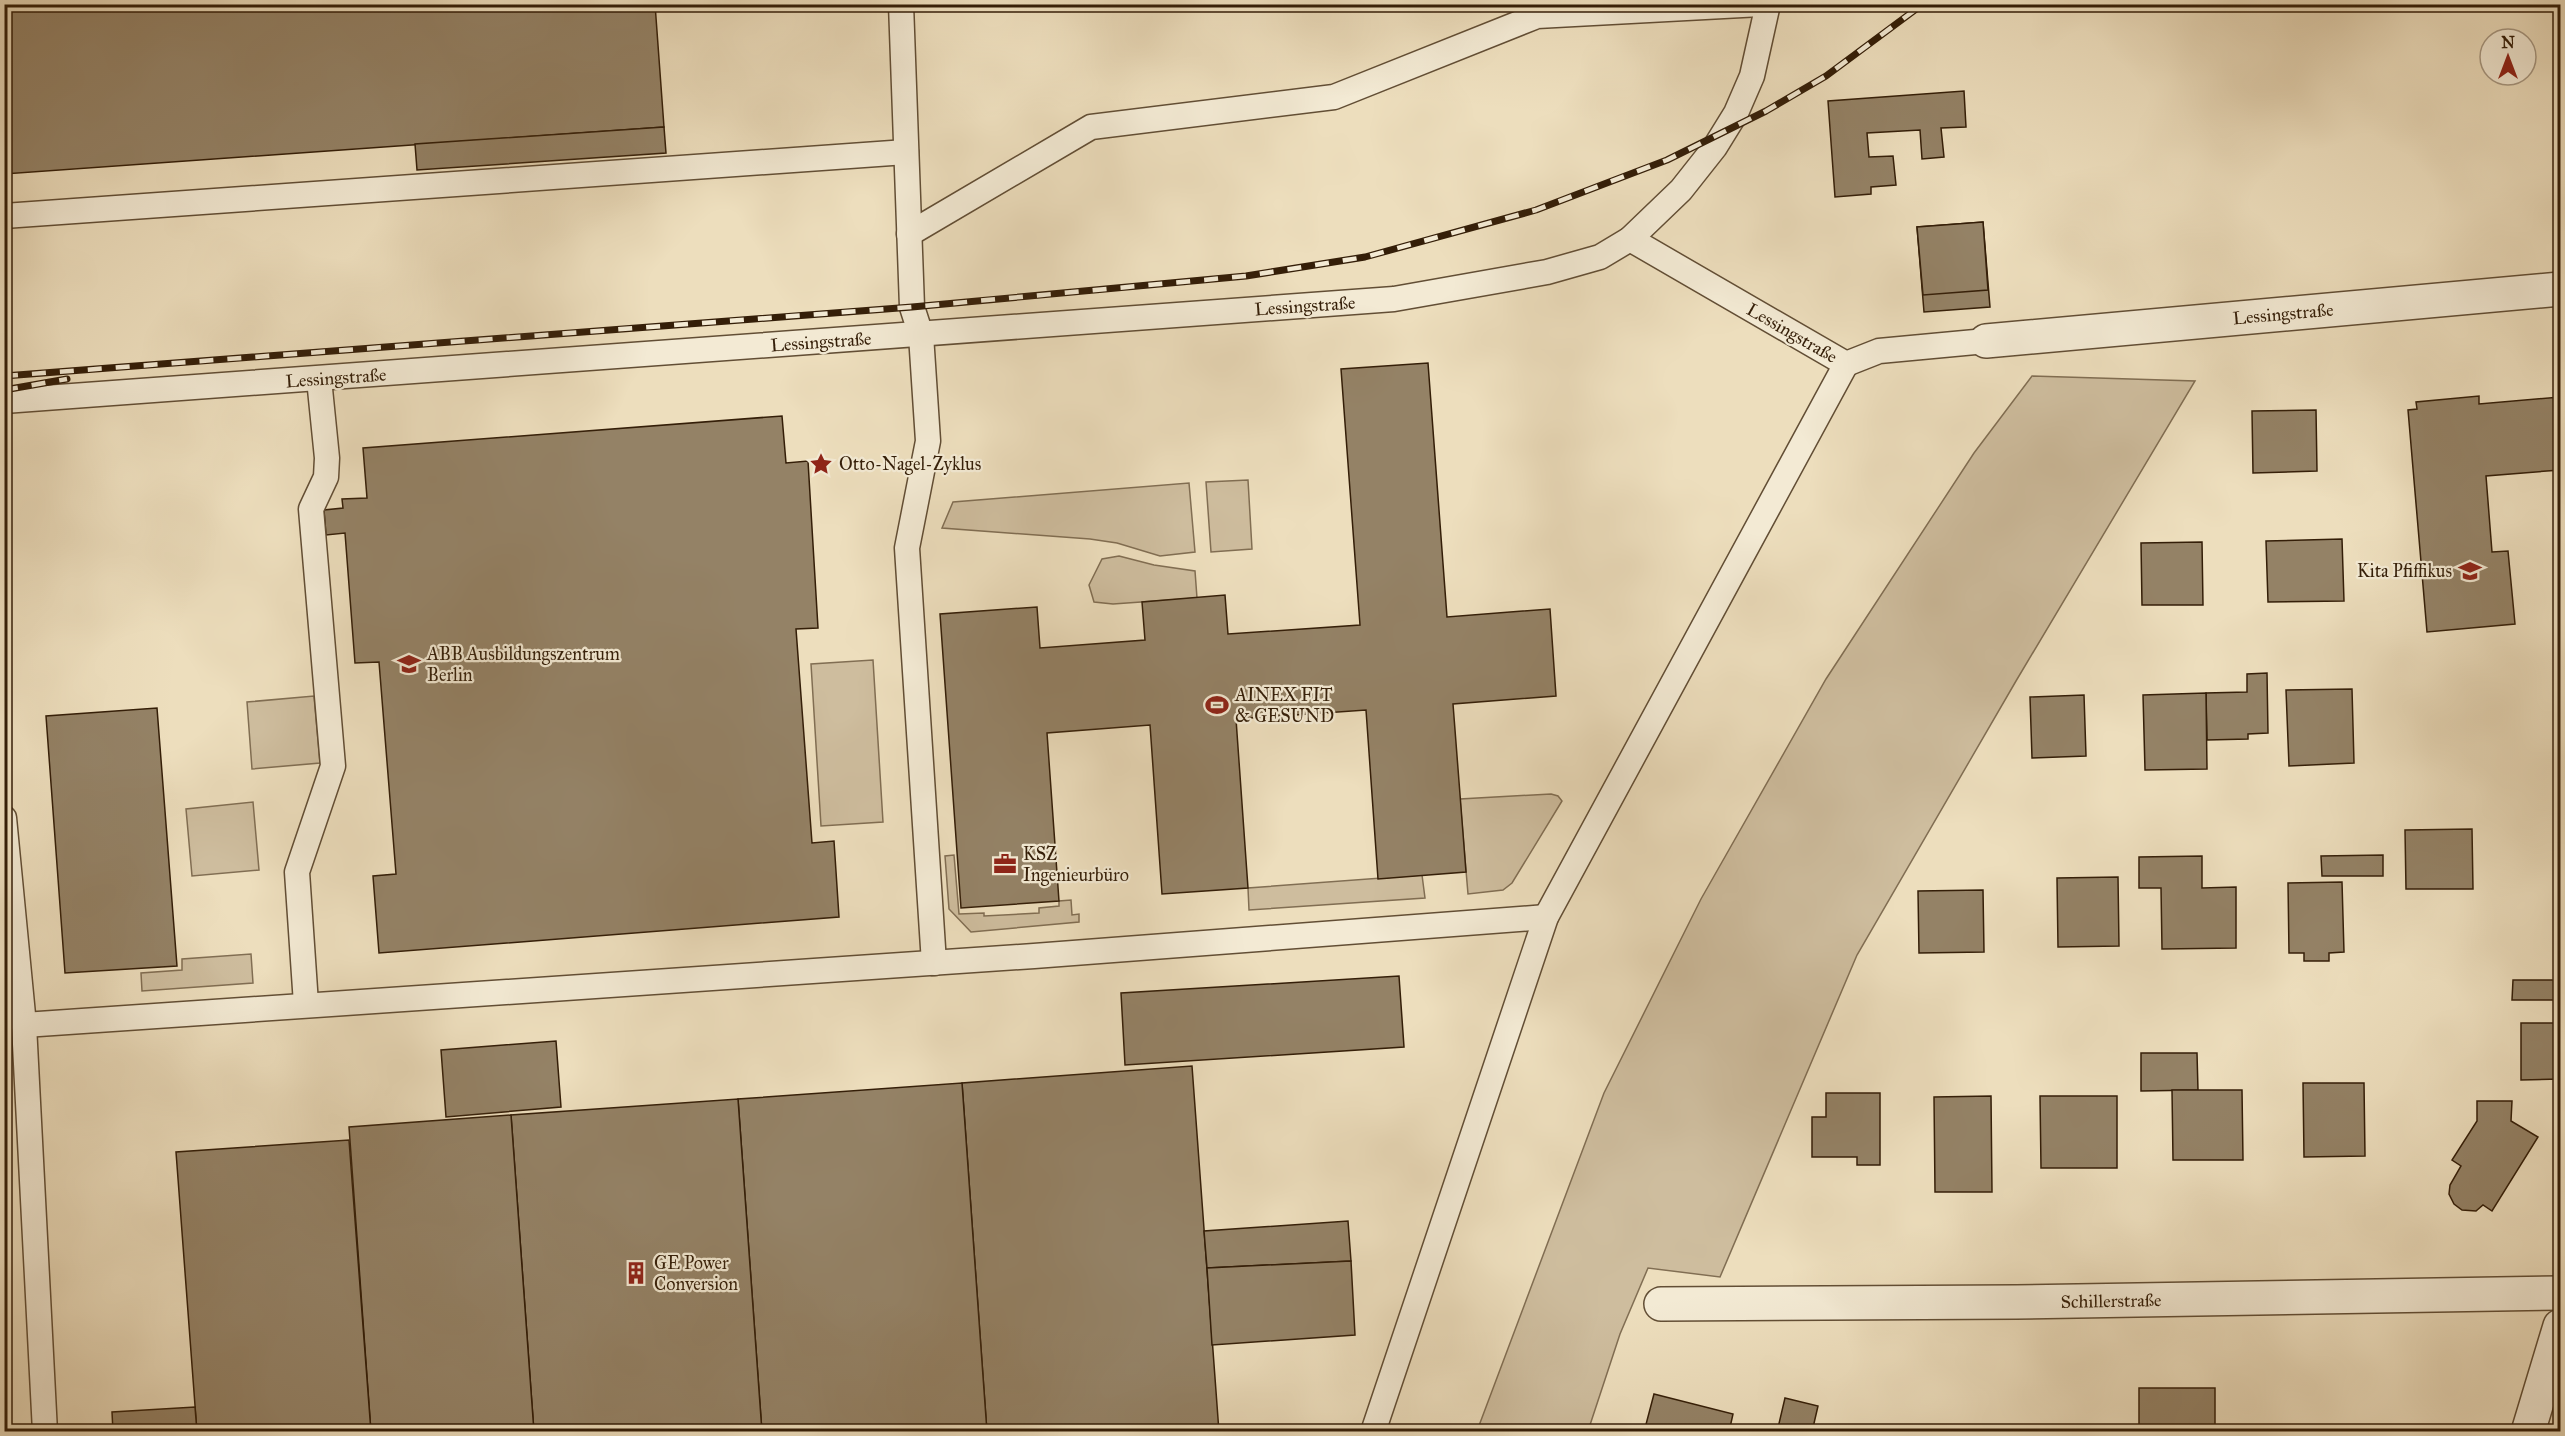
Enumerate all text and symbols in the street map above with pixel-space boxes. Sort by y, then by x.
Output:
north arrow [2478,27,2538,87]
text: N [2501,33,2515,52]
street label: Lessingstraße [1254,291,1356,321]
street label: Lessingstraße [1742,298,1841,369]
street label: Lessingstraße [2232,299,2334,330]
street label: Lessingstraße [770,327,872,357]
street label: Lessingstraße [285,363,387,393]
place icon: Otto-Nagel-Zyklus [808,451,834,477]
place label: Otto-Nagel-Zyklus [839,453,981,476]
school or university icon: Kita Pfiffikus [2457,558,2483,584]
place label: Kita Pfiffikus [2357,560,2452,582]
place label: ABB Ausbildungszentrum Berlin [426,643,620,686]
school or university icon: ABB Ausbildungszentrum Berlin [396,651,422,677]
place label: AINEX FIT & GESUND [1234,684,1334,727]
sports icon: AINEX FIT & GESUND [1204,692,1230,718]
place label: KSZ Ingenieurbüro [1023,843,1129,887]
office icon: KSZ Ingenieurbüro [992,851,1018,877]
place label: GE Power Conversion [654,1252,738,1295]
building icon: GE Power Conversion [623,1260,649,1286]
street label: Schillerstraße [2060,1289,2162,1313]

